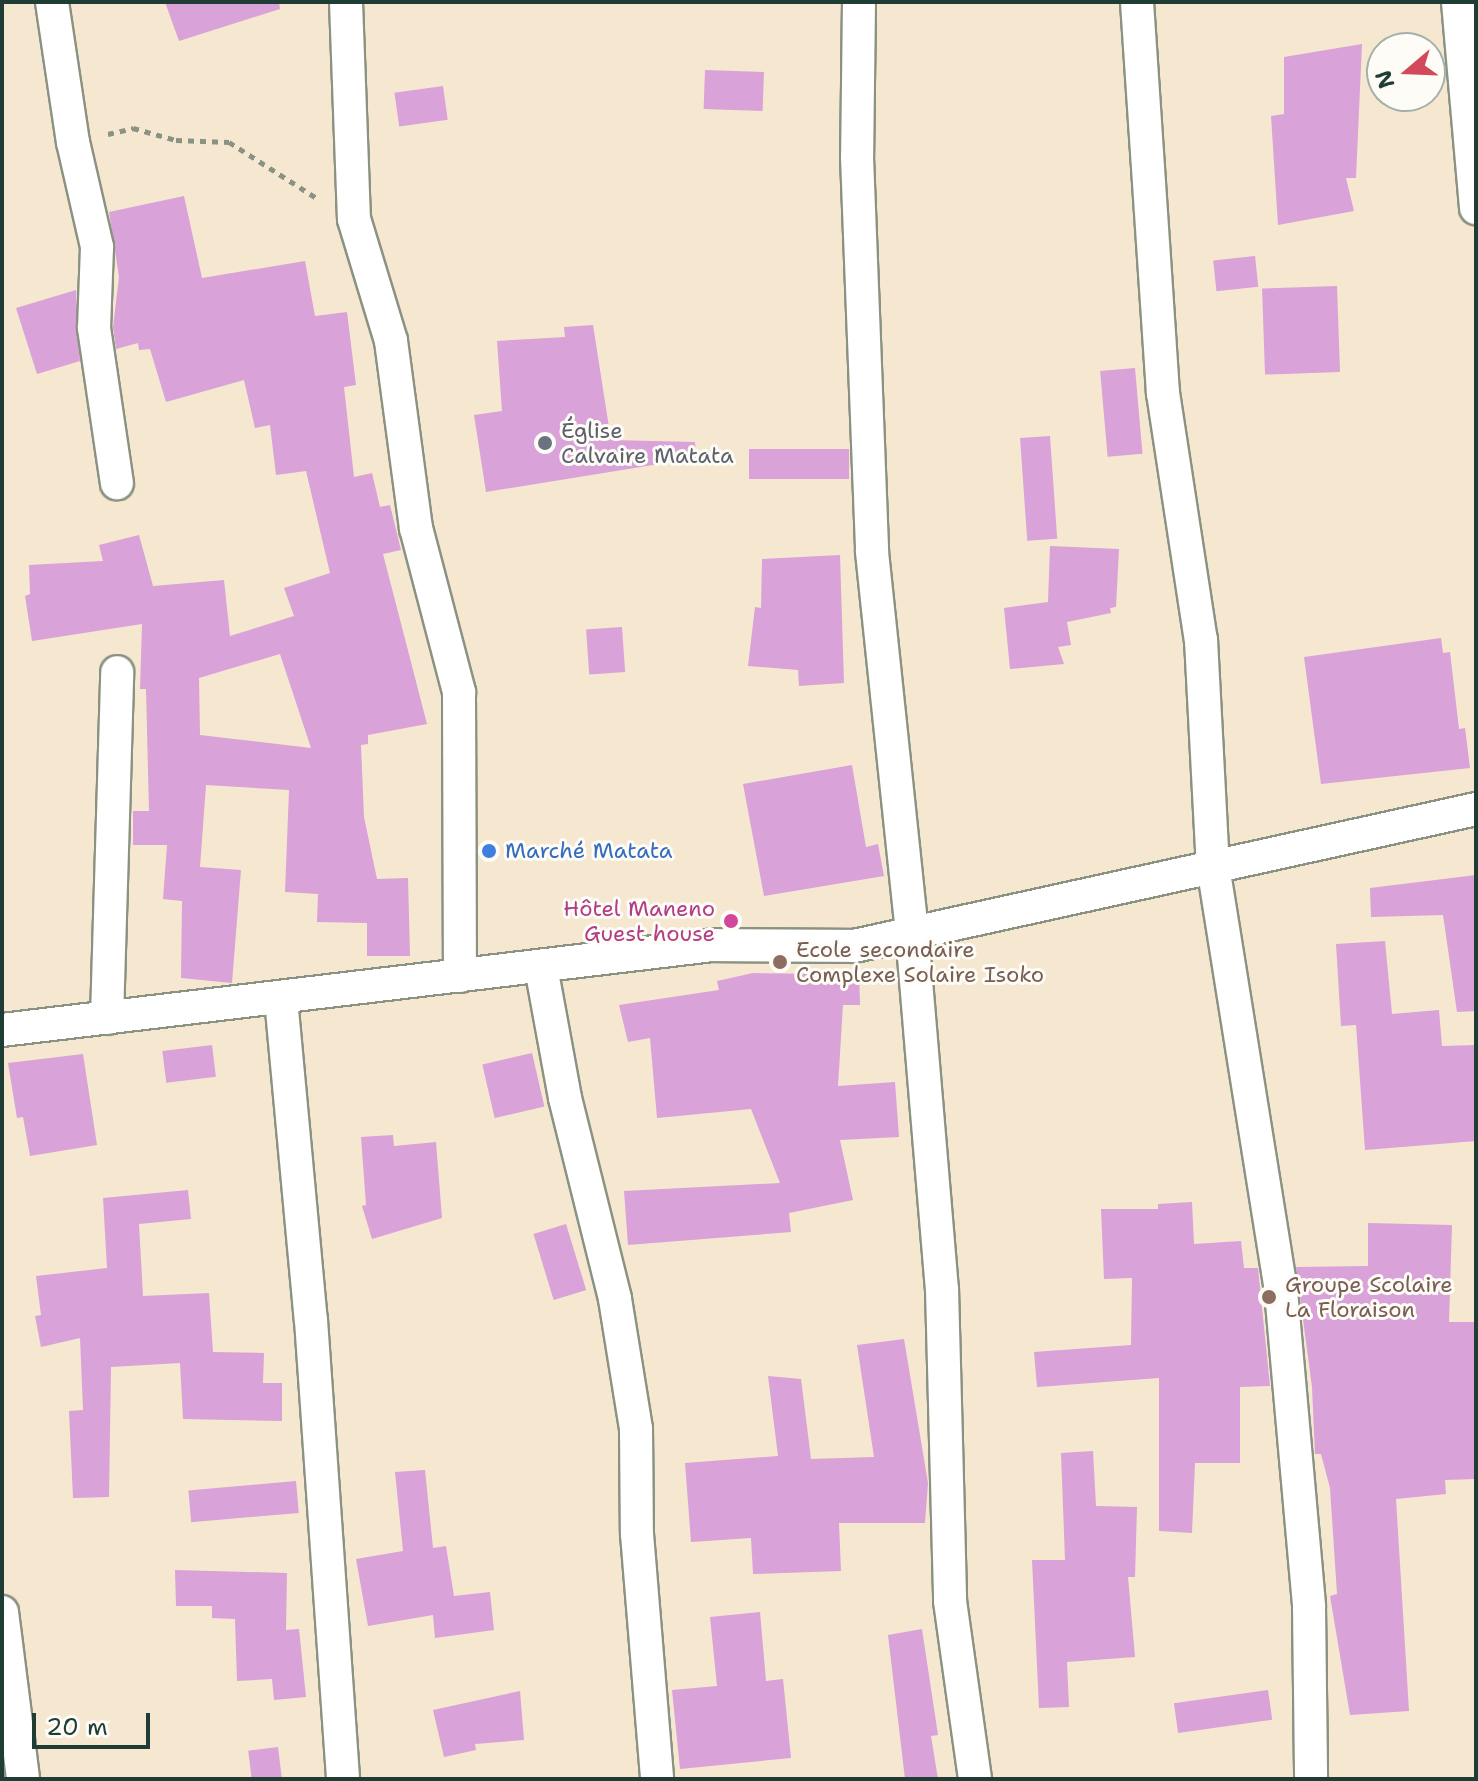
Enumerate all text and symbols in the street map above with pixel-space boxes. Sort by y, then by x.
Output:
north arrow [1366,32,1446,112]
text: N [1368,66,1401,92]
place label: Église Calvaire Matata [561,417,734,468]
marker: Église Calvaire Matata [536,434,554,452]
place label: Marché Matata [505,838,672,864]
marker: Marché Matata [480,842,498,860]
place label: Hôtel Maneno Guest house [563,895,715,946]
marker: Hôtel Maneno Guest house [722,912,740,930]
place label: Ecole secondaire Complexe Solaire Isoko [796,936,1044,988]
marker: Ecole secondaire Complexe Solaire Isoko [771,953,789,971]
place label: Groupe Scolaire La Floraison [1285,1271,1453,1322]
marker: Groupe Scolaire La Floraison [1260,1288,1278,1306]
scale bar [36,1697,154,1747]
text: 20 m [46,1711,108,1743]

